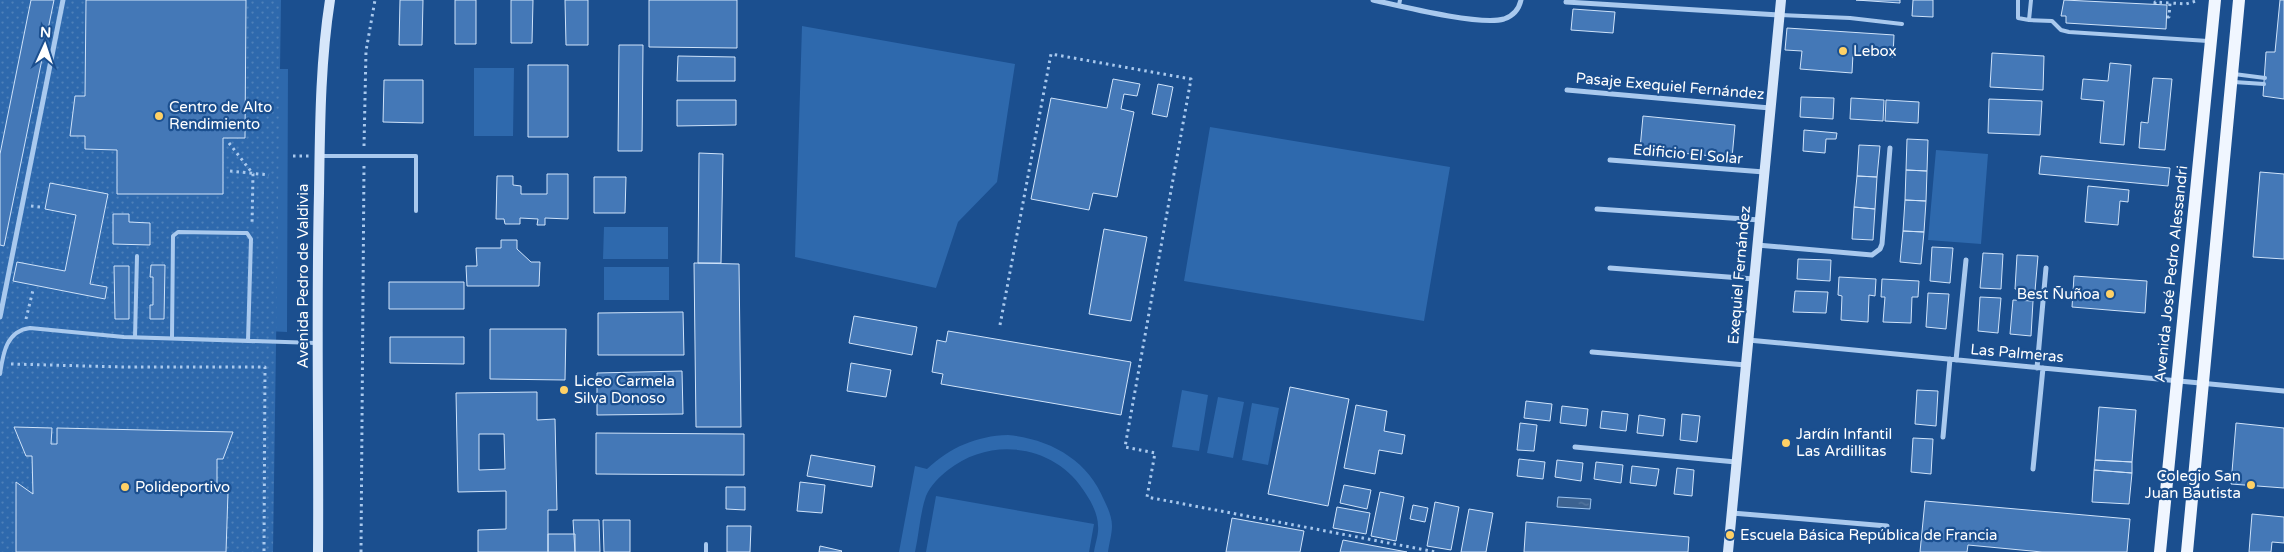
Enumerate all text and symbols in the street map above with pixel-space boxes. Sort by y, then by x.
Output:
north arrow [20,20,70,70]
text: N [40,24,52,41]
place label: Lebox [1853,42,1897,60]
marker: Lebox [1837,45,1849,57]
street label: Pasaje Exequiel Fernández [1575,69,1765,103]
place label: Centro de Alto Rendimiento [169,98,272,133]
marker: Centro de Alto Rendimiento [153,110,165,122]
street label: Edificio El Solar [1632,140,1744,168]
street label: Avenida José Pedro Alessandri [2151,165,2191,383]
street label: Avenida Pedro de Valdivia [294,184,312,368]
street label: Exequiel Fernández [1724,205,1754,345]
place label: Best Ñuñoa [2017,285,2100,303]
marker: Best Ñuñoa [2104,288,2116,300]
street label: Las Palmeras [1970,340,2064,366]
place label: Liceo Carmela Silva Donoso [574,372,675,407]
marker: Liceo Carmela Silva Donoso [558,384,570,396]
place label: Jardín Infantil Las Ardillitas [1796,425,1892,460]
marker: Jardín Infantil Las Ardillitas [1780,437,1792,449]
place label: Colegio San Juan Bautista [2145,467,2241,502]
place label: Polideportivo [135,478,230,496]
marker: Colegio San Juan Bautista [2245,479,2257,491]
marker: Polideportivo [119,481,131,493]
place label: Escuela Básica República de Francia [1740,526,1998,544]
marker: Escuela Básica República de Francia [1724,529,1736,541]

